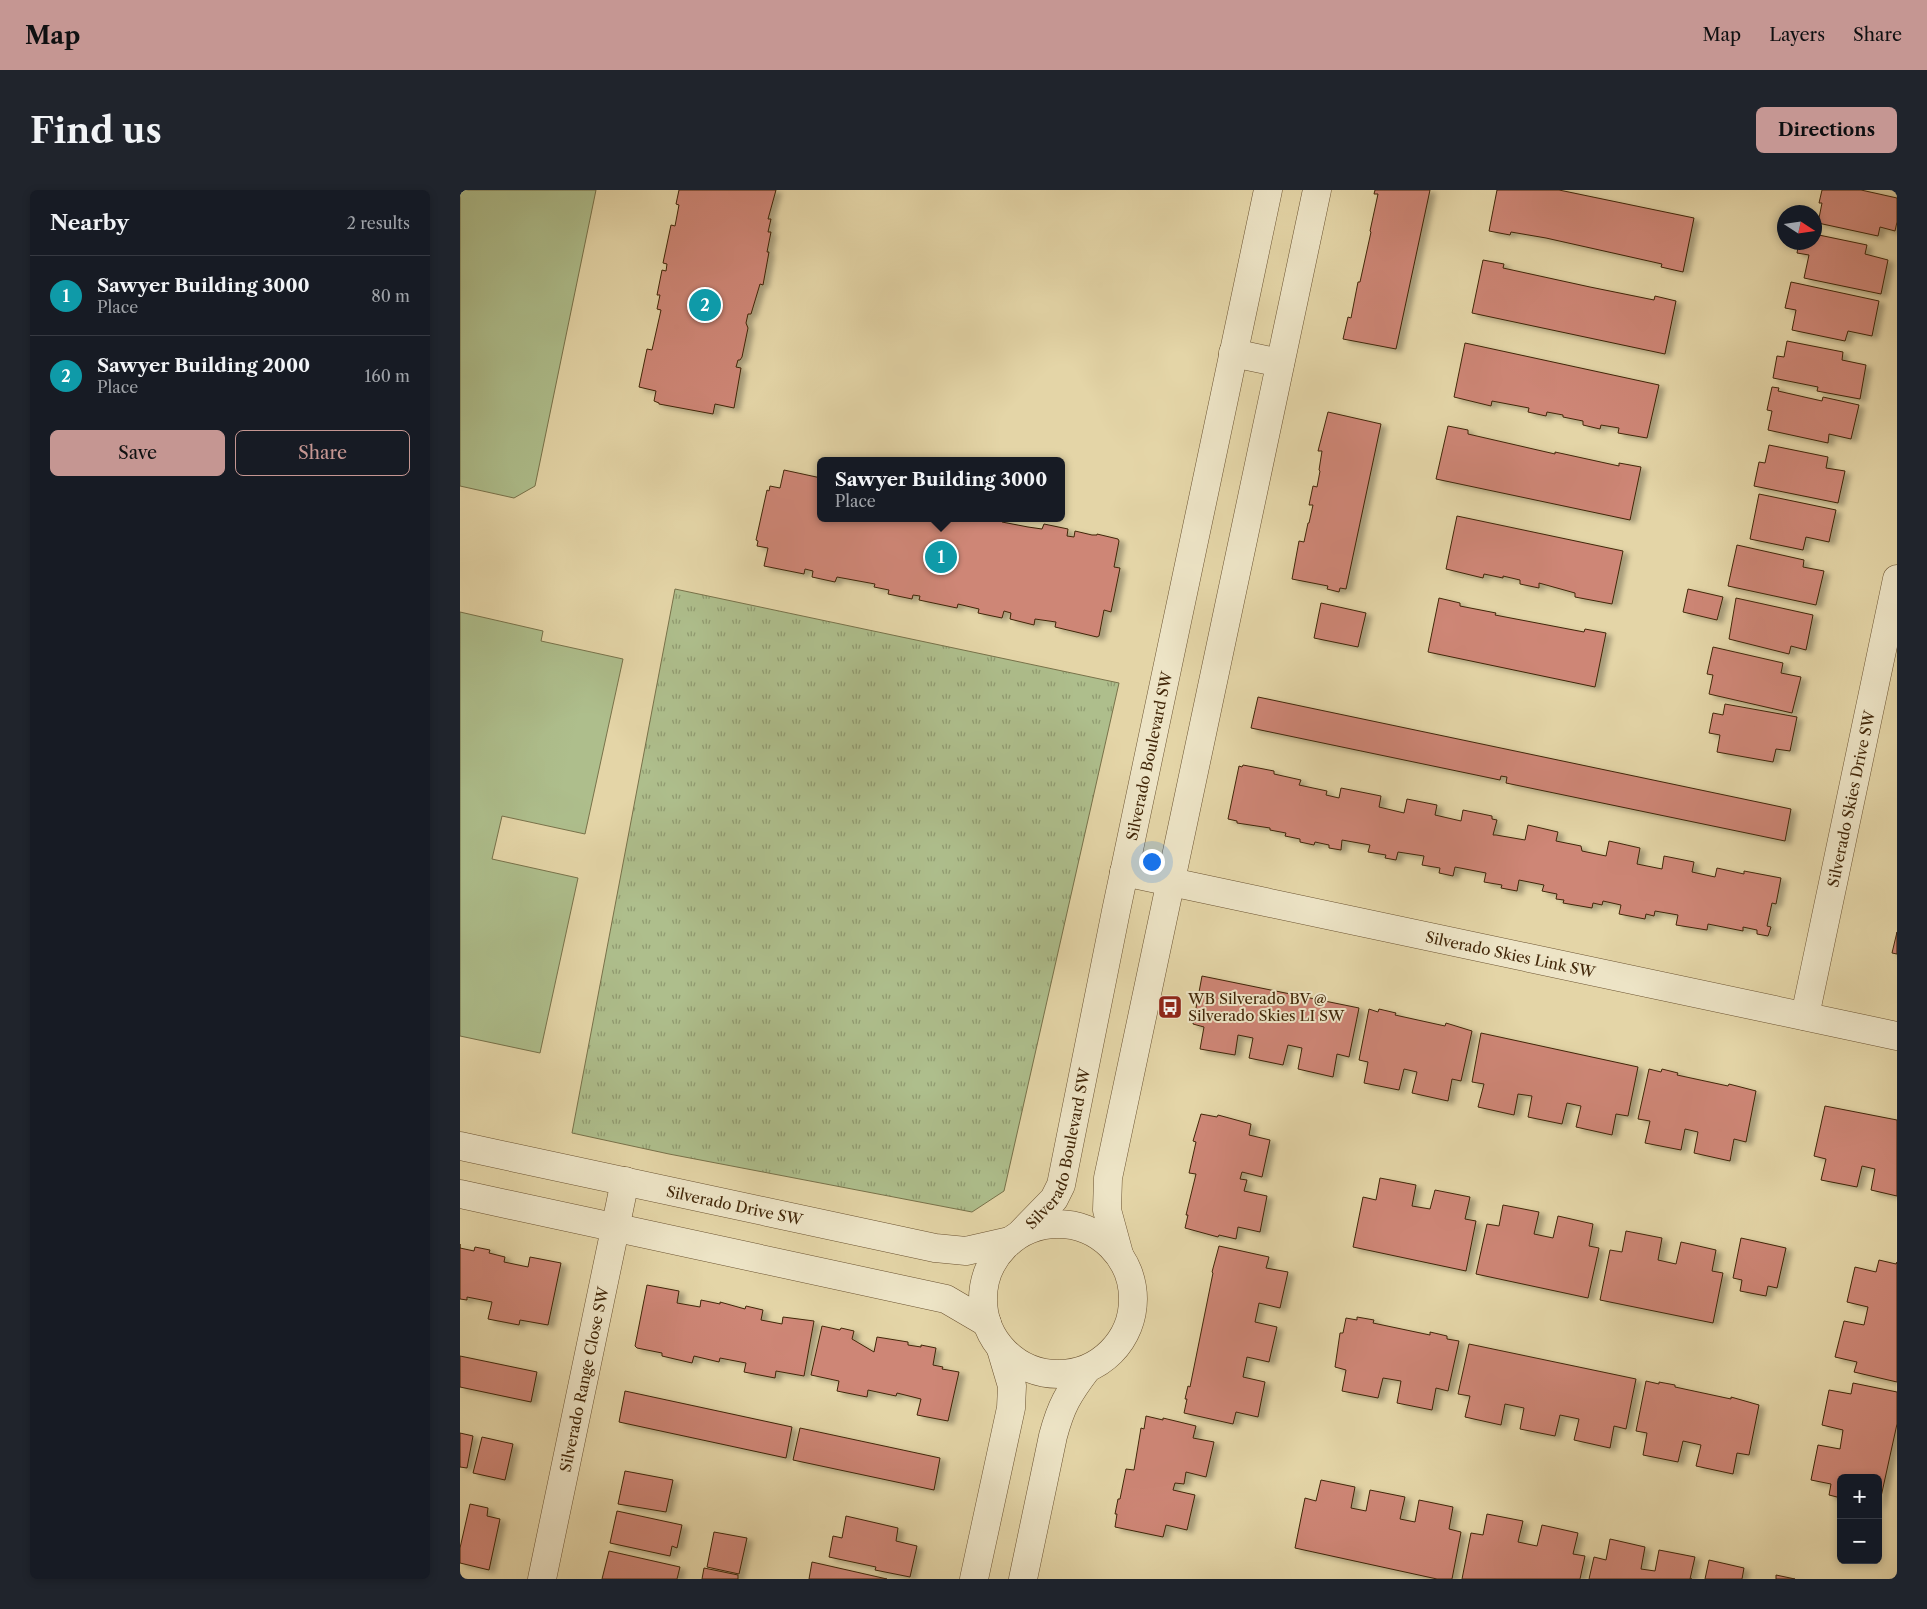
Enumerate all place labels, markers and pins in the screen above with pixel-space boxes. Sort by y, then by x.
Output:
pin: 2 [689,286,721,324]
pin: 1 [925,538,957,576]
place label: WB Silverado BV @ Silverado Skies LI SW [1187,989,1345,1025]
bus stop icon: WB Silverado BV @ Silverado Skies LI SW [1157,994,1183,1020]

